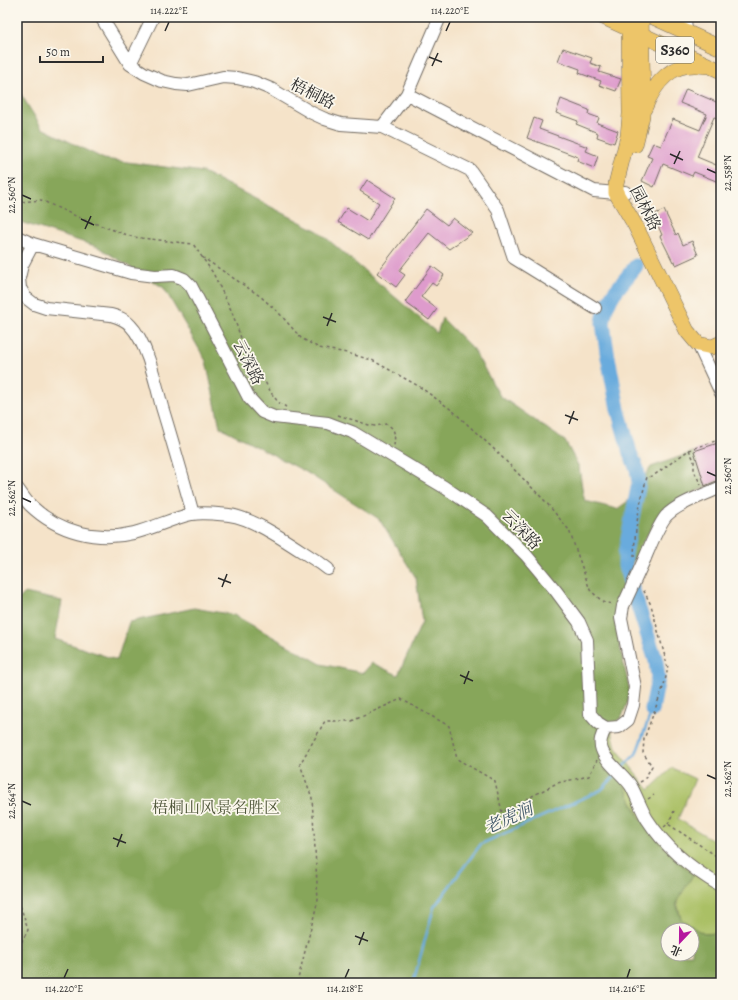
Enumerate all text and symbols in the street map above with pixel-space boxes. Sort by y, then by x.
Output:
text: 114.222°E [150,4,188,17]
text: 114.220°E [431,4,469,17]
road number: S360 [656,37,694,63]
scale bar [40,38,103,64]
text: 50 m [46,44,70,60]
street label: 梧桐路 [286,73,339,115]
text: 22.558°N [721,155,734,191]
text: 22.560°N [5,176,18,214]
street label: 园林路 [624,182,666,235]
street label: 云深路 [227,336,269,389]
text: 22.560°N [721,457,734,495]
text: 22.562°N [5,480,18,516]
street label: 云深路 [497,505,546,555]
text: 22.562°N [721,761,734,797]
text: 22.564°N [5,783,18,819]
water label: 老虎涧 [480,796,539,839]
park label: 梧桐山风景名胜区 [152,797,280,819]
north arrow [660,922,700,962]
text: 北 [669,942,684,960]
text: 114.220°E [45,982,83,995]
text: 114.218°E [327,982,363,995]
text: 114.216°E [609,982,645,995]

